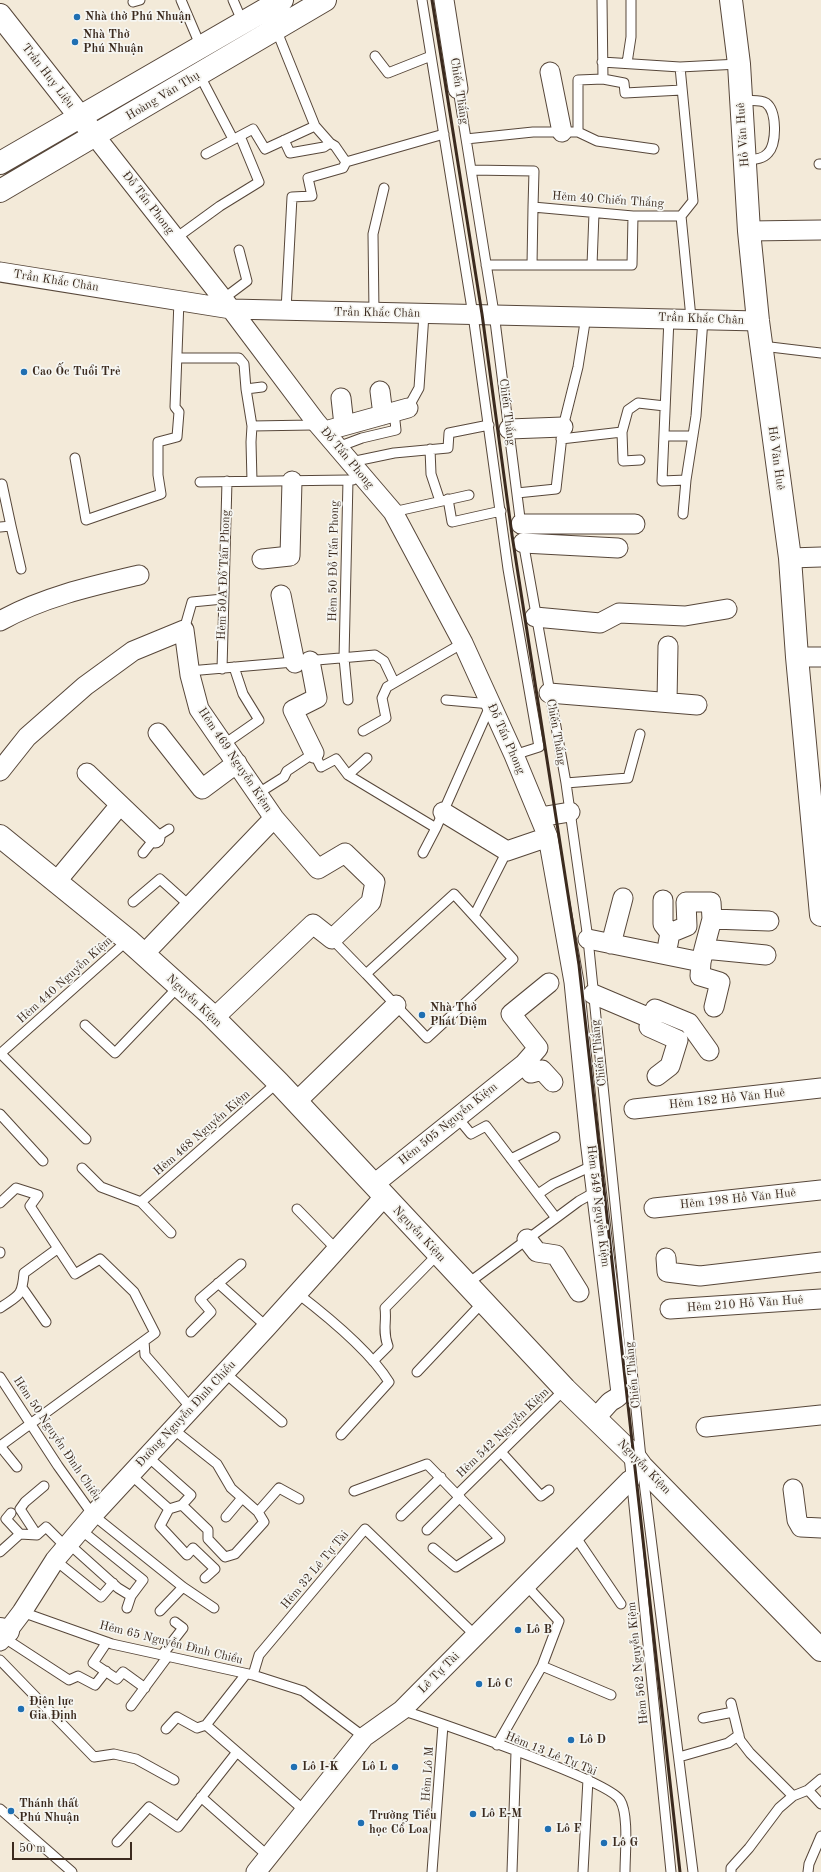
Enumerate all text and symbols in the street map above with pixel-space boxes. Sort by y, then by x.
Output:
place label: Nhà thờ Phú Nhuận [85,10,191,24]
marker: Nhà thờ Phú Nhuận [72,12,82,22]
place label: Nhà Thờ Phú Nhuận [83,28,143,56]
marker: Nhà Thờ Phú Nhuận [70,37,80,47]
street label: Trần Huy Liệu [18,41,78,111]
street label: Chiến Thắng [447,57,471,125]
street label: Hoàng Văn Thụ [123,68,203,124]
street label: Hồ Văn Huê [734,102,752,168]
street label: Đỗ Tấn Phong [119,169,177,237]
street label: Hẻm 40 Chiến Thắng [551,189,665,211]
street label: Trần Khắc Chân [12,267,100,295]
street label: Trần Khắc Chân [334,305,420,321]
street label: Trần Khắc Chân [658,310,744,328]
place label: Cao Ốc Tuổi Trẻ [32,365,121,379]
marker: Cao Ốc Tuổi Trẻ [19,367,29,377]
street label: Chiến Thắng [496,378,518,446]
street label: Đỗ Tấn Phong [317,424,377,492]
street label: Hồ Văn Huê [764,425,788,491]
street label: Hẻm 50 Đỗ Tấn Phong [326,500,342,622]
street label: Hẻm 50A Đỗ Tấn Phong [215,510,233,640]
street label: Chiến Thắng [543,698,569,766]
street label: Đỗ Tấn Phong [484,701,528,777]
street label: Hẻm 469 Nguyễn Kiệm [195,705,275,815]
street label: Hẻm 440 Nguyễn Kiệm [14,933,116,1027]
street label: Nguyễn Kiệm [163,972,225,1030]
place label: Nhà Thờ Phát Diệm [430,1001,487,1029]
marker: Nhà Thờ Phát Diệm [417,1010,427,1020]
street label: Chiến Thắng [588,1019,610,1087]
street label: Hẻm 505 Nguyễn Kiệm [396,1080,500,1168]
street label: Hẻm 182 Hồ Văn Huê [668,1086,786,1112]
street label: Hẻm 468 Nguyễn Kiệm [151,1087,253,1179]
street label: Hẻm 549 Nguyễn Kiệm [583,1144,613,1268]
street label: Hẻm 198 Hồ Văn Huê [679,1186,797,1212]
street label: Nguyễn Kiệm [390,1203,448,1265]
street label: Hẻm 210 Hồ Văn Huê [686,1293,804,1315]
street label: Chiến Thắng [622,1341,644,1409]
street label: Đường Nguyễn Đình Chiểu [133,1358,239,1470]
street label: Hẻm 50 Nguyễn Đình Chiểu [10,1374,104,1504]
street label: Hẻm 542 Nguyễn Kiệm [454,1385,552,1481]
street label: Nguyễn Kiệm [614,1436,674,1498]
street label: Hẻm 32 Lê Tự Tài [278,1528,352,1612]
street label: Hẻm 562 Nguyễn Kiệm [624,1601,652,1725]
street label: Hẻm 65 Nguyễn Đình Chiểu [98,1618,244,1668]
place label: Lô B [526,1623,552,1637]
marker: Lô B [513,1625,523,1635]
street label: Lê Tự Tài [415,1649,463,1697]
place label: Lô C [487,1677,512,1691]
marker: Lô C [474,1679,484,1689]
place label: Điện lực Gia Định [29,1695,77,1723]
marker: Điện lực Gia Định [16,1704,26,1714]
street label: Hẻm 13 Lê Tự Tài [503,1729,599,1779]
place label: Lô D [579,1733,606,1747]
marker: Lô D [566,1735,576,1745]
street label: Hẻm Lô M [419,1746,437,1802]
place label: Lô I-K [302,1760,338,1774]
place label: Lô L [362,1760,387,1774]
marker: Lô I-K [289,1762,299,1772]
marker: Lô L [390,1762,400,1772]
place label: Thánh thất Phú Nhuận [19,1797,79,1825]
marker: Thánh thất Phú Nhuận [6,1806,16,1816]
place label: Lô E-M [481,1807,522,1821]
place label: Trường Tiểu học Cổ Loa [369,1809,437,1837]
marker: Lô E-M [468,1809,478,1819]
marker: Trường Tiểu học Cổ Loa [356,1818,366,1828]
place label: Lô F [556,1822,581,1836]
marker: Lô F [543,1824,553,1834]
scale bar [14,1834,134,1860]
place label: Lô G [612,1836,638,1850]
marker: Lô G [599,1838,609,1848]
text: 50 m [19,1843,46,1855]

